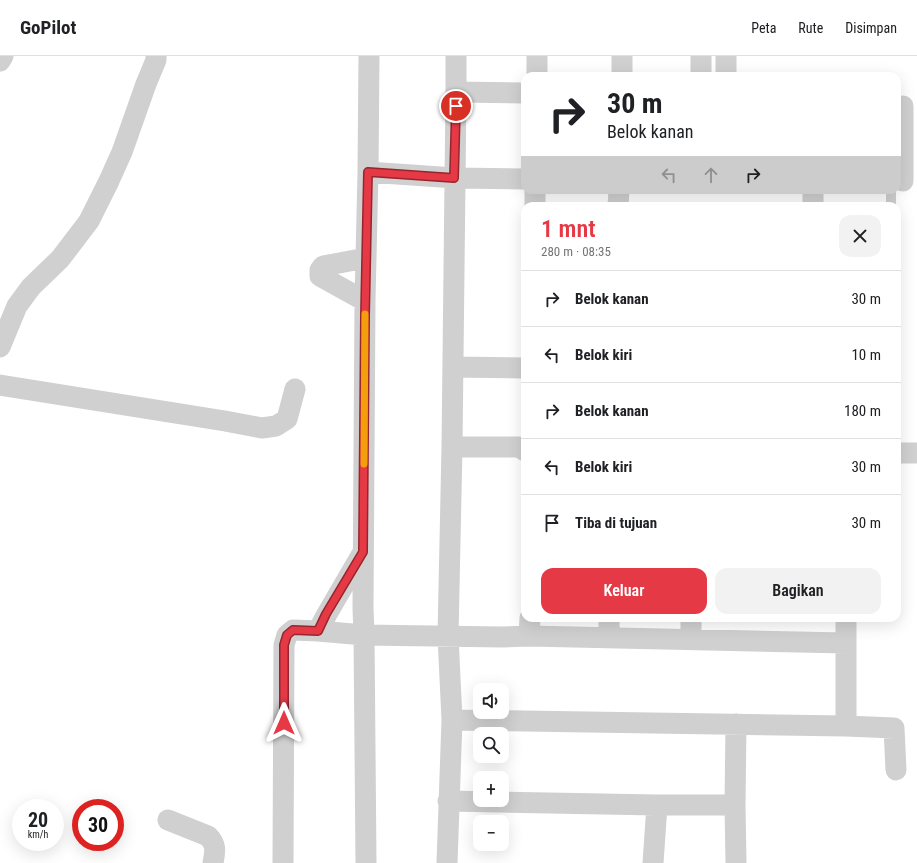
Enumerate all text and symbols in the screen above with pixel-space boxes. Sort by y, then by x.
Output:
text: GoPilot [20,16,76,39]
text: Peta [751,20,776,36]
text: Rute [798,20,823,36]
text: Disimpan [845,20,897,36]
text: 30 m [607,87,663,120]
icon: right [541,88,593,140]
pin [439,89,473,123]
icon: arrive [445,95,467,117]
text: Belok kanan [607,121,693,142]
icon: left [658,164,680,186]
icon: ahead [700,164,722,186]
icon: right [742,164,764,186]
text: 1 mnt [541,215,596,243]
button: close [839,215,881,257]
text: 280 m · 08:35 [541,244,611,259]
icon: right [541,288,563,310]
text: Belok kanan [575,290,649,308]
text: 30 m [851,290,881,308]
icon: left [541,344,563,366]
text: Belok kiri [575,346,632,364]
text: 10 m [851,346,881,364]
icon: right [541,400,563,422]
text: Belok kanan [575,402,649,420]
text: 180 m [844,402,881,420]
icon: left [541,456,563,478]
text: Belok kiri [575,458,632,476]
text: 30 m [851,458,881,476]
icon: arrive [541,512,563,534]
text: Tiba di tujuan [575,514,657,532]
text: 30 m [851,514,881,532]
button: Keluar [541,568,707,614]
button: Bagikan [715,568,881,614]
map controls [473,683,509,851]
button: sound [473,683,509,719]
position arrow [263,702,305,744]
button: search [473,727,509,763]
button: + [473,771,509,807]
speed limit sign: 30 [72,799,124,851]
text: 20 [28,808,48,832]
button: − [473,815,509,851]
text: km/h [28,829,48,840]

